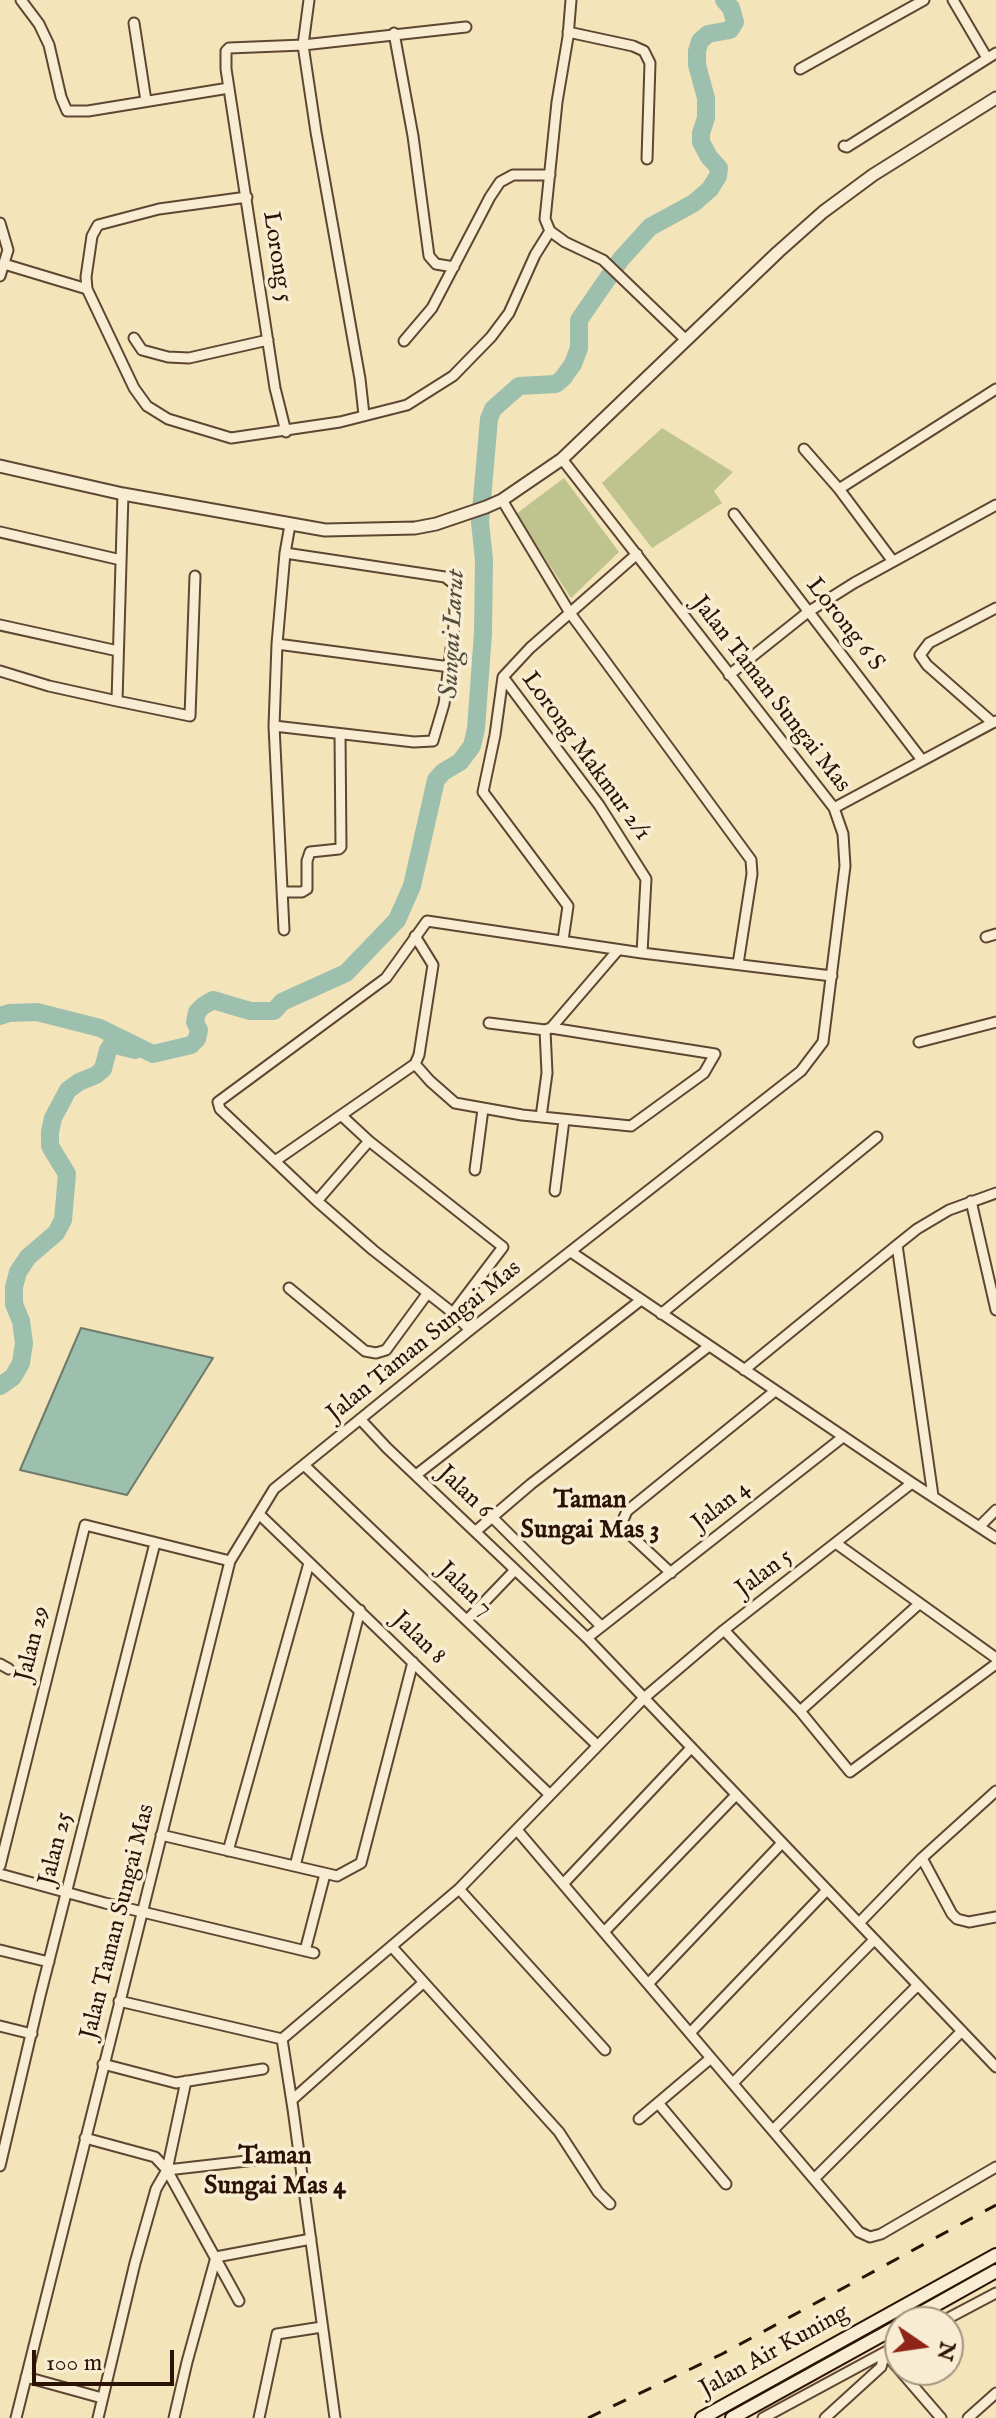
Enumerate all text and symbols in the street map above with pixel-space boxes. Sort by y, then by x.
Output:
street label: Lorong 5 [255,210,297,304]
water label: Sungai Larut [435,568,473,700]
street label: Lorong 6 S [799,573,889,677]
street label: Jalan Taman Sungai Mas [684,591,856,799]
street label: Lorong Makmur 2/1 [514,667,656,847]
street label: Jalan Taman Sungai Mas [322,1255,528,1429]
street label: Jalan 6 [431,1460,497,1526]
street label: Jalan 4 [687,1475,757,1539]
district label: Taman Sungai Mas 3 [521,1486,659,1548]
street label: Jalan 5 [731,1543,799,1605]
street label: Jalan 7 [430,1557,498,1623]
street label: Jalan 29 [11,1604,57,1684]
street label: Jalan 8 [385,1606,451,1672]
street label: Jalan Taman Sungai Mas [76,1801,162,2043]
street label: Jalan 25 [34,1809,80,1889]
district label: Taman Sungai Mas 4 [204,2142,346,2204]
street label: Jalan Air Kuning [695,2299,855,2405]
north arrow [884,2306,964,2386]
scale bar [36,2334,178,2384]
text: N [930,2339,961,2363]
text: 100 m [46,2348,102,2379]

